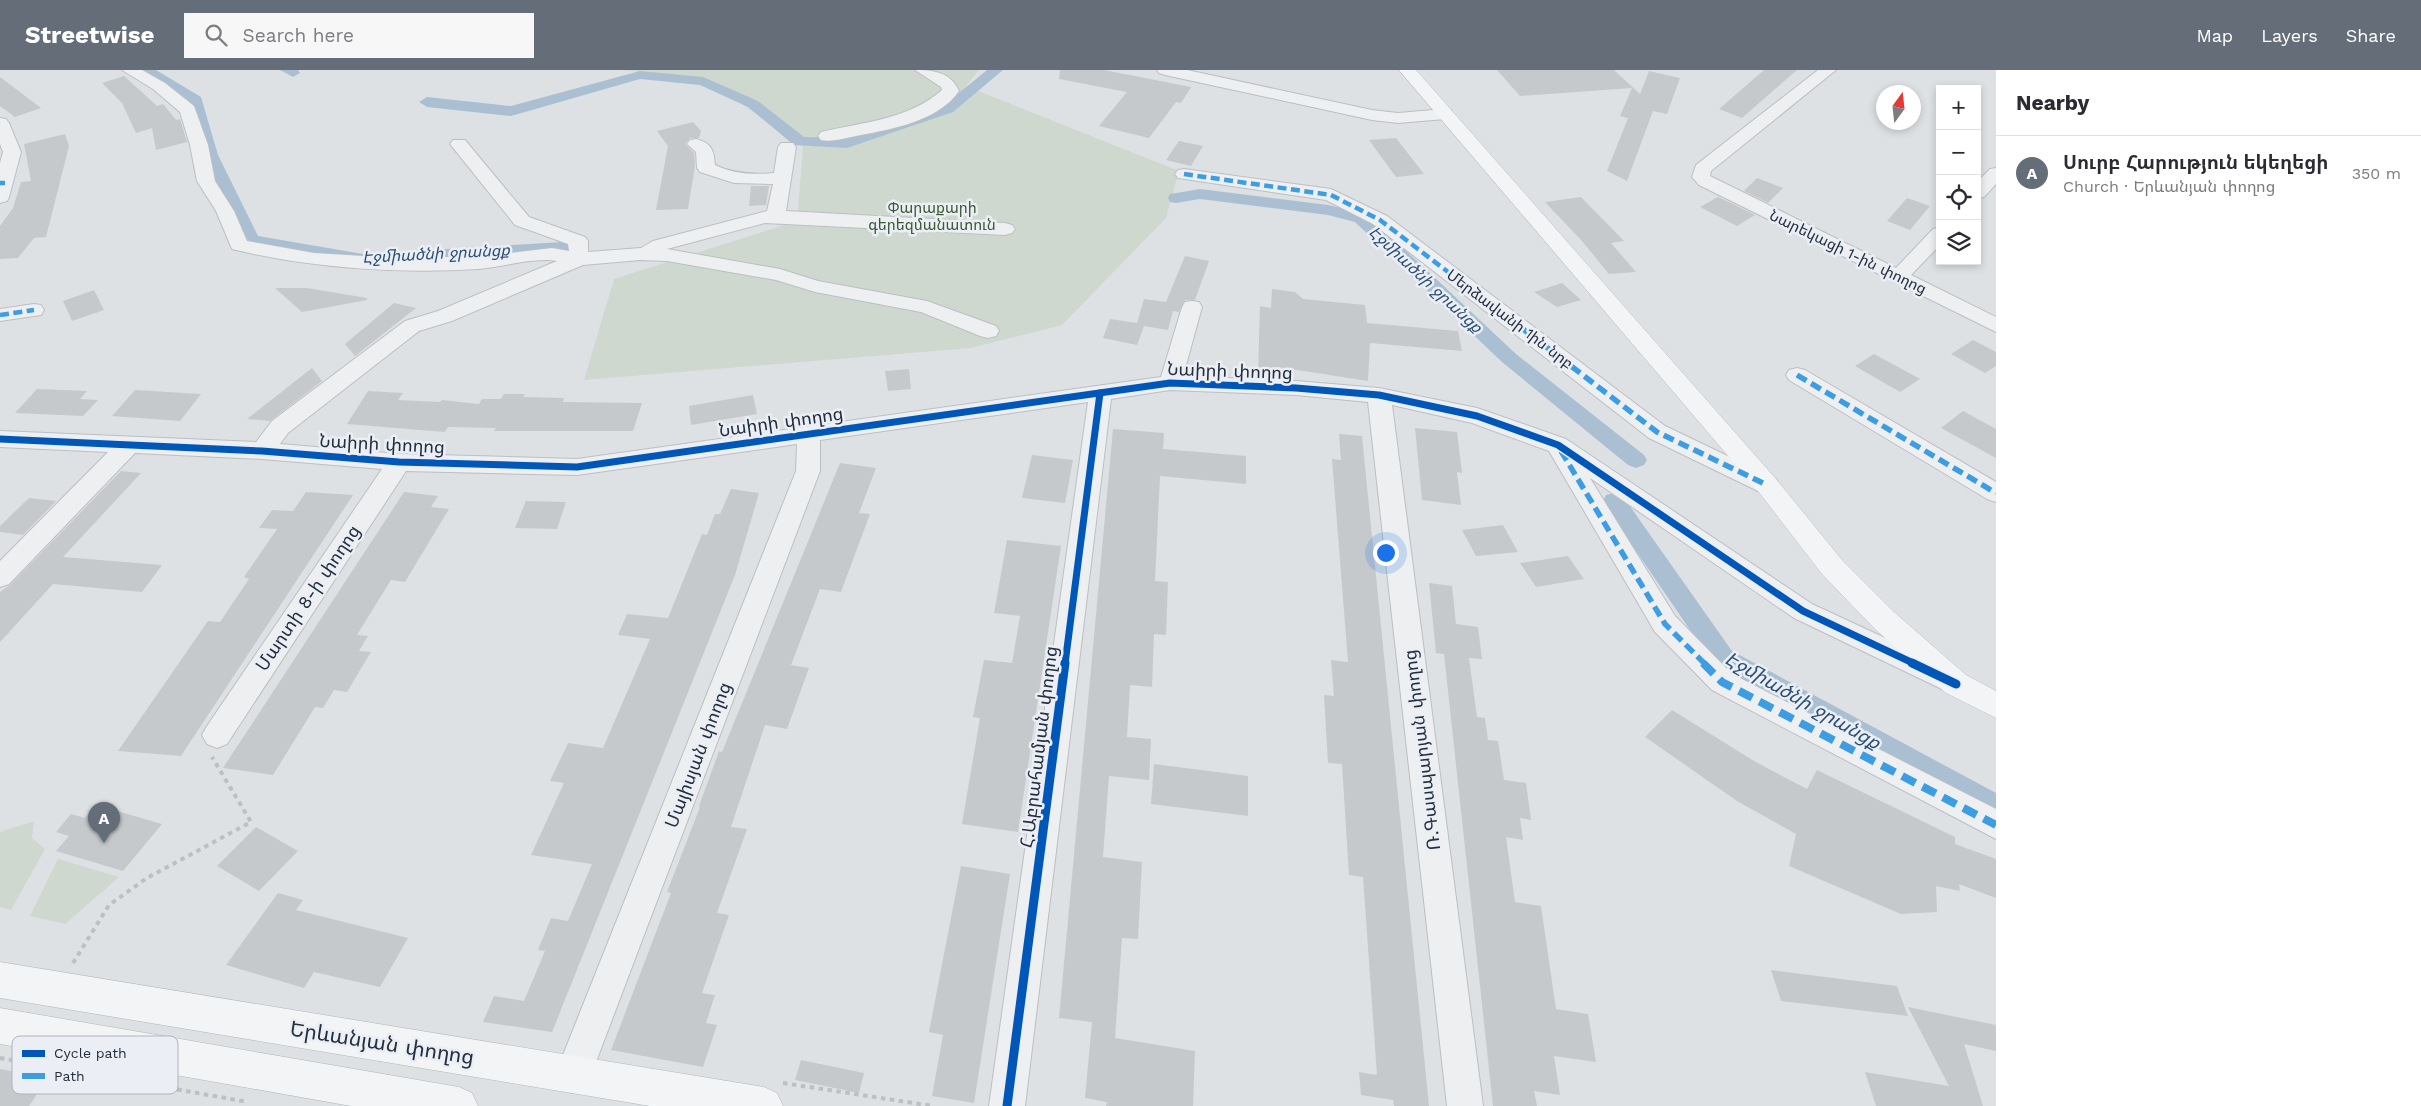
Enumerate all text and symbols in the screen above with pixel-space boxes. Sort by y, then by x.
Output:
search box [184,13,534,58]
text: Streetwise [25,21,154,49]
icon: search [202,21,230,49]
text: Search here [242,24,354,47]
text: Map [2196,25,2233,46]
text: Layers [2261,25,2318,46]
text: Share [2346,25,2396,46]
north arrow [1876,85,1921,130]
map controls [1936,85,1981,265]
button: + [1936,85,1981,130]
text: Nearby [2016,90,2089,115]
button: − [1936,130,1981,175]
text: Սուրբ Հարություն եկեղեցի [2063,151,2329,174]
text: A [2027,164,2037,183]
text: 350 m [2352,164,2401,183]
button: locate [1936,175,1981,220]
text: Church · Երևանյան փողոց [2063,177,2275,196]
park label: Փարաքարի գերեզմանատուն [868,199,996,234]
street label: Նարեկացի 1-ին փողոց [1766,206,1930,298]
button: layers [1936,220,1981,265]
water label: Էջմիածնի ջրանցք [1365,222,1487,338]
water label: Էջմիածնի ջրանցք [362,240,512,267]
street label: Մերձավանի 1ին նրբ [1443,265,1577,373]
street label: Նաիրի փողոց [1167,358,1293,383]
street label: Նաիրի փողոց [717,402,845,441]
street label: Նաիրի փողոց [319,430,445,457]
street label: Մարտի 8-ի փողոց [251,521,364,675]
your location [1373,540,1399,566]
street label: Հ.Աբրահամյան փողոց [1016,645,1061,849]
water label: Էջմիածնի ջրանցք [1721,647,1885,755]
street label: Ռ.Գասպարյան փողոց [1399,649,1444,851]
street label: Մայիսյան փողոց [660,679,735,831]
pin: A [88,802,120,843]
street label: Երևանյան փողոց [288,1016,476,1069]
legend [12,1036,178,1094]
text: Cycle path [54,1045,127,1061]
text: Path [54,1068,85,1084]

